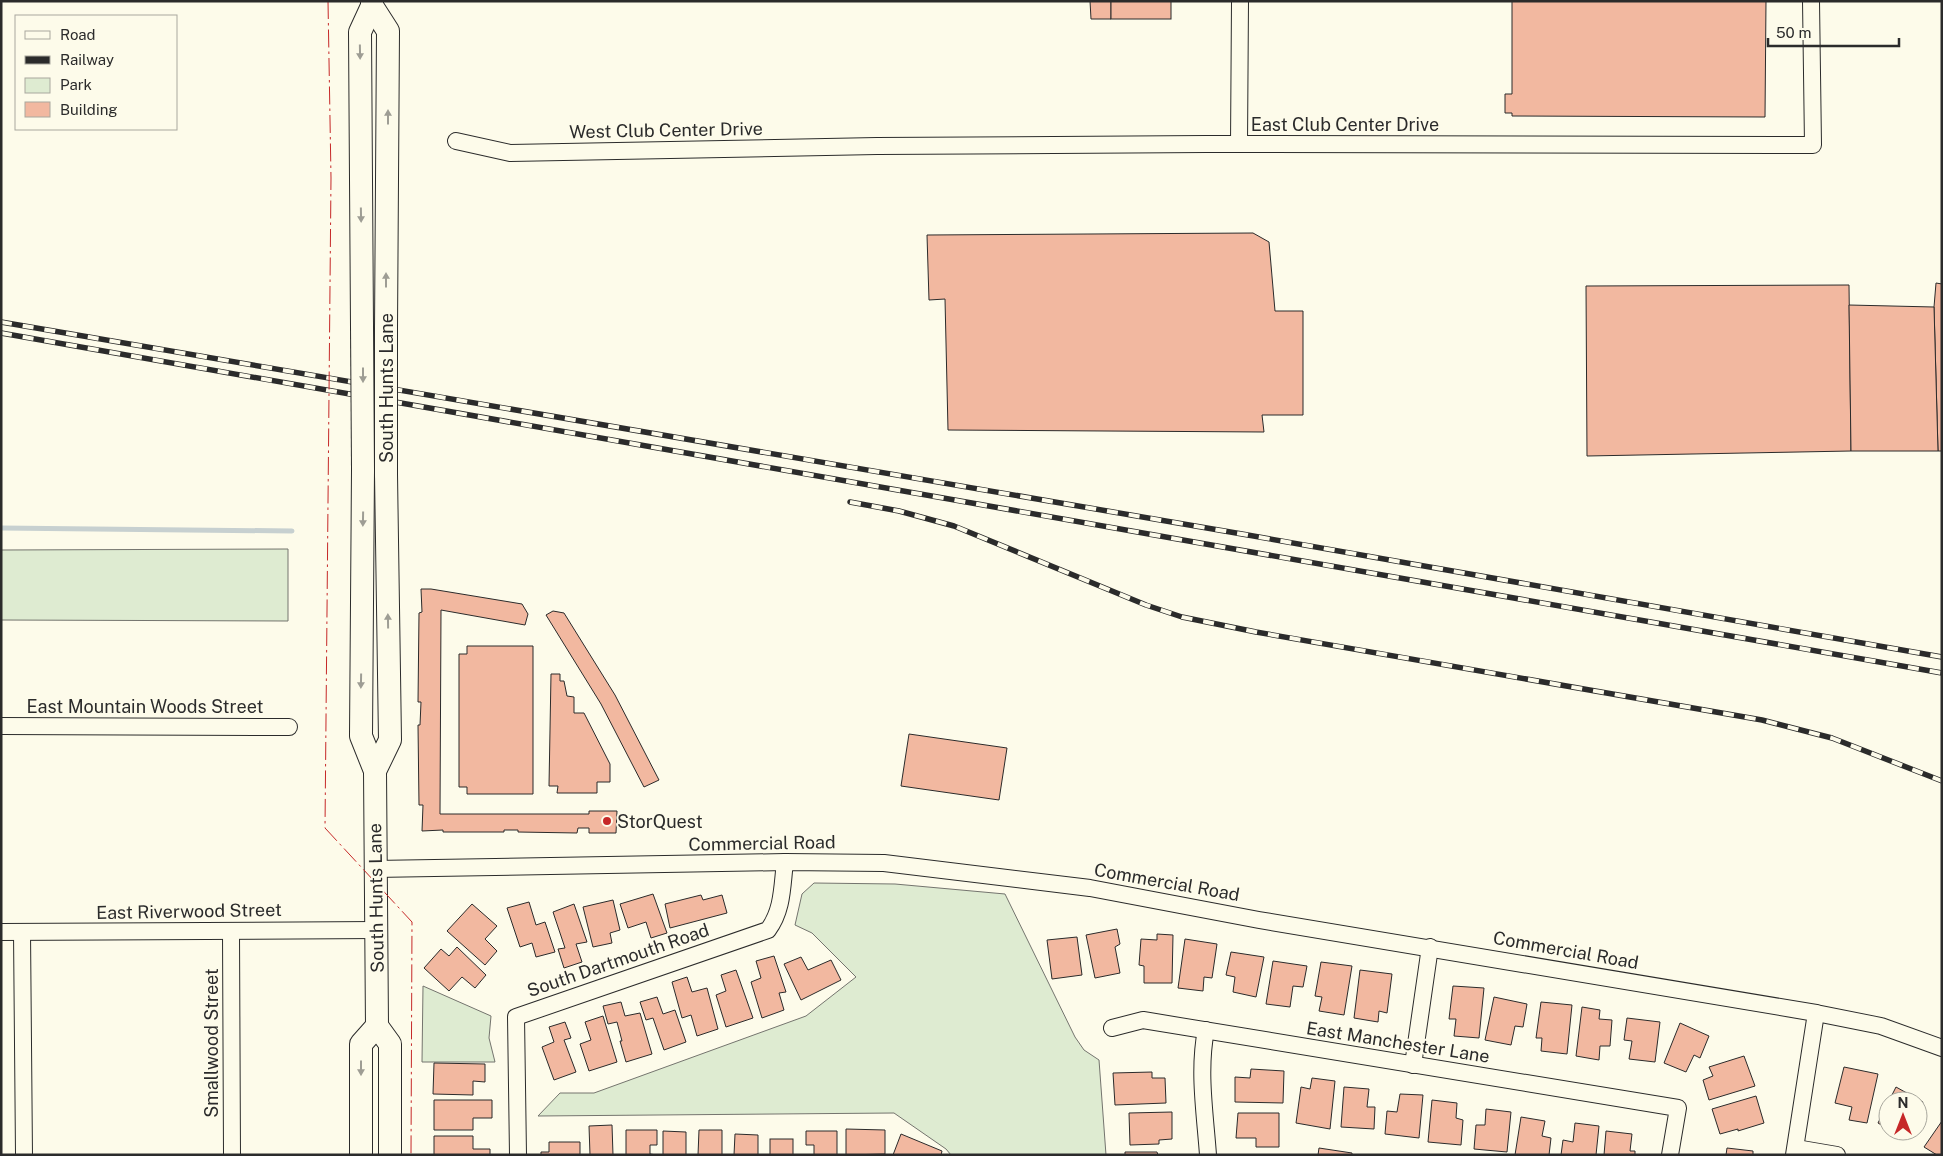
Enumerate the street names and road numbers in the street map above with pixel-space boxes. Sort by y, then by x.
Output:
street label: East Club Center Drive [1251,114,1439,135]
street label: West Club Center Drive [569,118,763,142]
street label: South Hunts Lane [376,313,397,463]
street label: East Mountain Woods Street [27,696,263,717]
street label: South Hunts Lane [364,823,388,973]
street label: Commercial Road [688,831,836,855]
street label: Commercial Road [1093,859,1241,905]
street label: East Riverwood Street [96,899,282,923]
street label: South Dartmouth Road [524,919,712,1001]
street label: Commercial Road [1492,927,1640,973]
street label: Smallwood Street [201,968,222,1118]
street label: East Manchester Lane [1305,1017,1491,1067]

